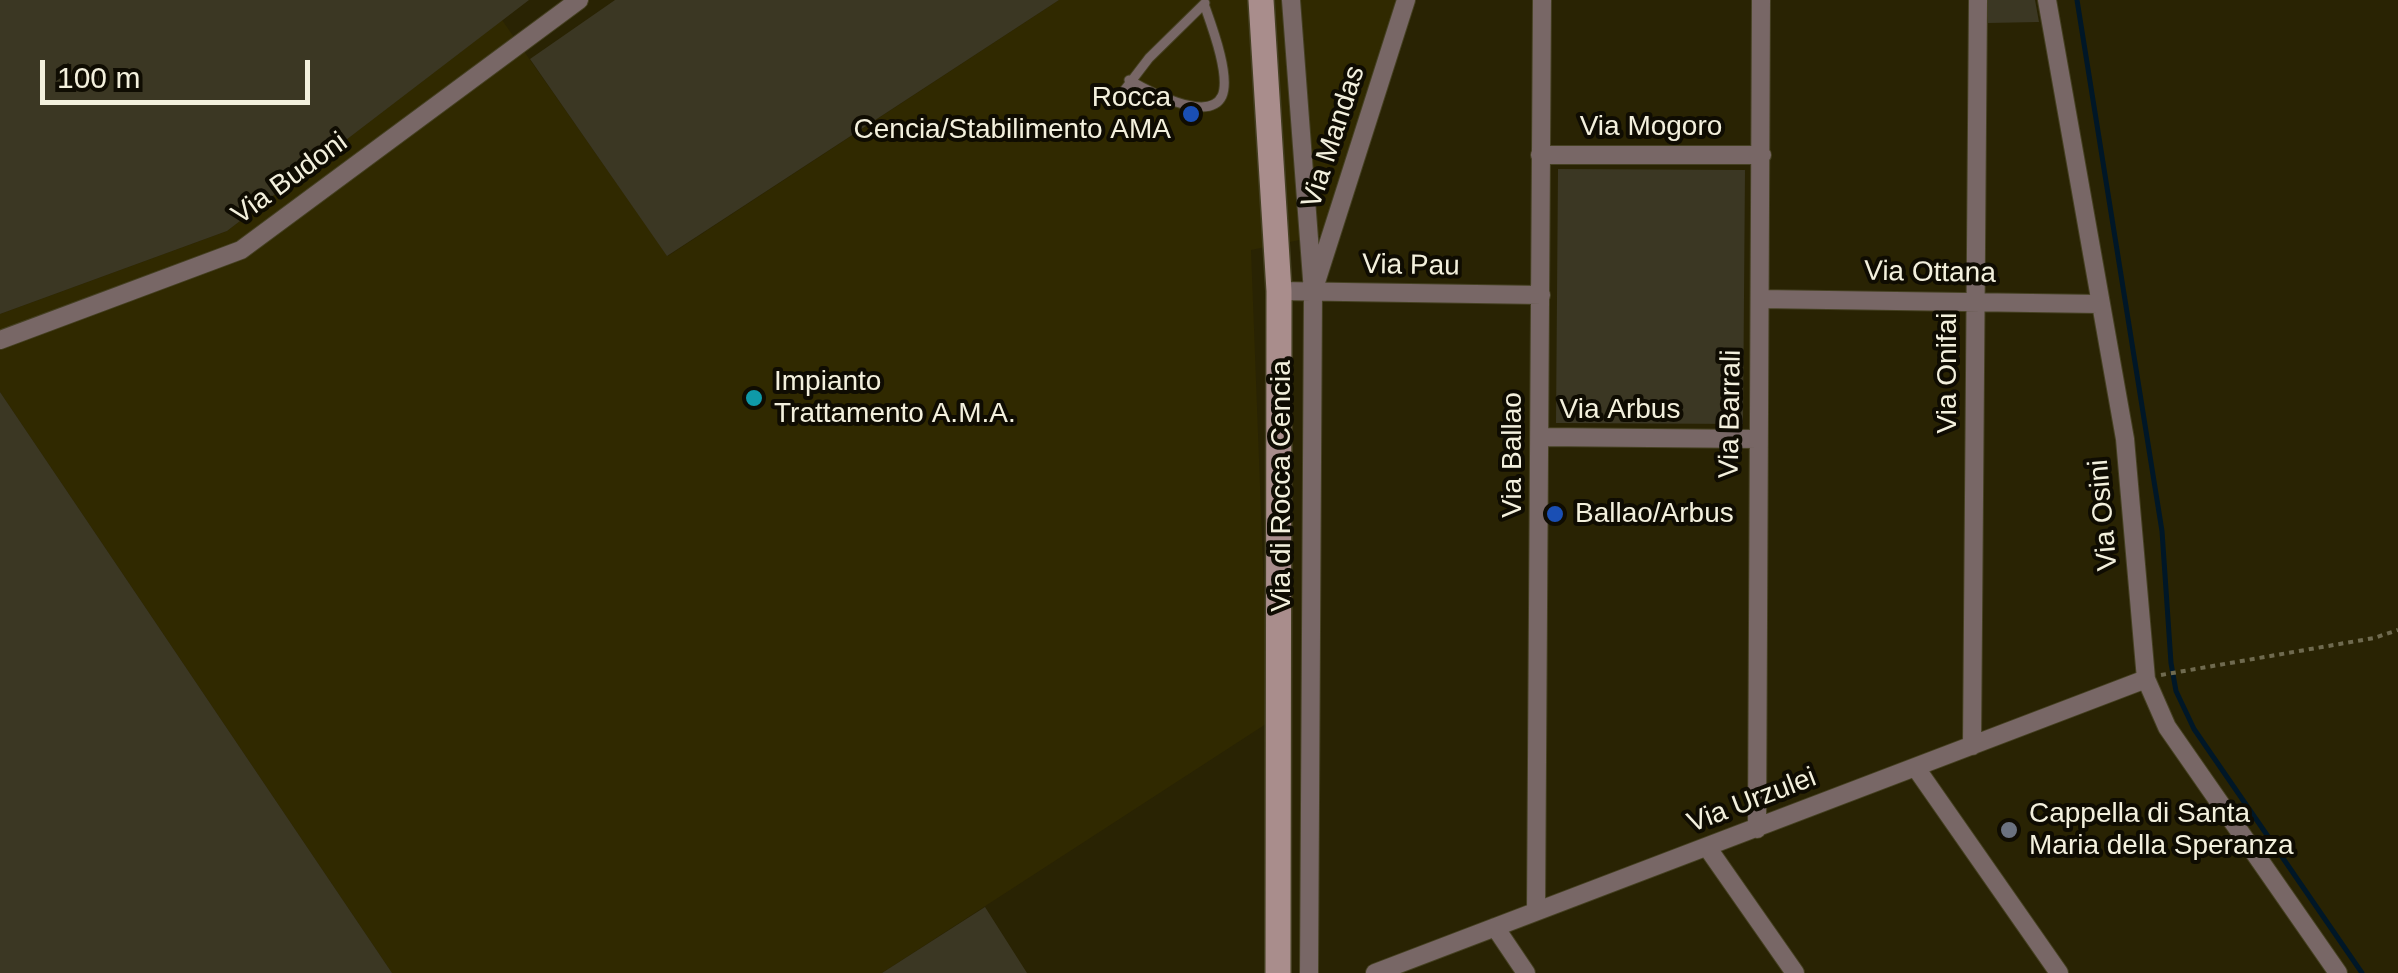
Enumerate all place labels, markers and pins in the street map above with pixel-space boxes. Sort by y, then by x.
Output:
place label: Rocca Cencia/Stabilimento AMA [854,81,1171,147]
marker: Rocca Cencia/Stabilimento AMA [1180,103,1202,125]
place label: Impianto Trattamento A.M.A. [774,365,1016,431]
marker: Impianto Trattamento A.M.A. [743,387,765,409]
place label: Ballao/Arbus [1575,497,1734,531]
marker: Ballao/Arbus [1544,503,1566,525]
place label: Cappella di Santa Maria della Speranza [2029,797,2294,863]
marker: Cappella di Santa Maria della Speranza [1998,819,2020,841]

